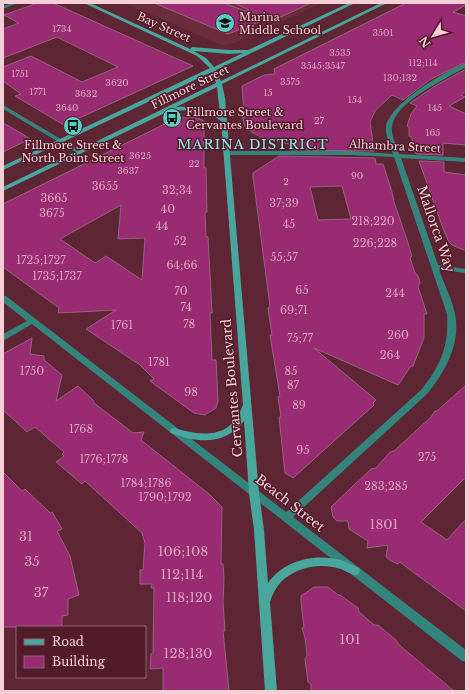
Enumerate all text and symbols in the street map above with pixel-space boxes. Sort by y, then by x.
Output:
street label: Bay Street [135,9,194,45]
place label: Marina Middle School [239,10,322,37]
school or university icon: Marina Middle School [214,12,236,34]
north arrow [413,16,453,56]
house number: 1734 [52,23,72,34]
house number: 3501 [372,27,394,38]
text: N [416,33,434,50]
house number: 3535 [329,47,351,58]
house number: 112;114 [408,57,438,68]
house number: 3545;3547 [301,60,346,71]
street label: Fillmore Street [149,62,232,112]
house number: 1751 [11,68,29,79]
house number: 130;132 [383,72,417,83]
house number: 3575 [280,76,300,87]
house number: 3620 [105,77,129,88]
house number: 1771 [29,86,47,97]
house number: 15 [263,87,273,98]
house number: 3632 [75,88,97,99]
house number: 154 [348,94,362,105]
house number: 3640 [55,102,79,113]
house number: 145 [428,102,442,113]
place label: Fillmore Street & Cervantes Boulevard [186,105,304,132]
bus stop icon: Fillmore Street & Cervantes Boulevard [161,107,183,129]
bus stop icon: Fillmore Street & North Point Street [62,115,84,137]
house number: 27 [314,115,325,126]
house number: 165 [426,127,440,138]
district label: MARINA DISTRICT [177,136,329,153]
street label: Alhambra Street [348,137,442,155]
place label: Fillmore Street & North Point Street [21,138,125,165]
house number: 3625 [129,150,151,161]
house number: 22 [188,158,200,169]
house number: 3637 [117,165,139,176]
house number: 90 [351,170,363,181]
house number: 2 [283,176,289,187]
house number: 3655 [92,179,118,193]
house number: 32;34 [162,183,192,197]
street label: Mallorca Way [413,183,459,275]
house number: 3665 [40,191,68,205]
house number: 37;39 [269,196,299,210]
house number: 40 [161,202,175,216]
house number: 3675 [39,206,65,220]
house number: 218;220 [351,214,395,228]
house number: 45 [283,217,295,231]
house number: 44 [156,219,168,233]
house number: 52 [173,234,187,248]
house number: 226;228 [353,236,397,250]
house number: 55;57 [270,250,298,264]
house number: 1725;1727 [16,253,66,267]
house number: 64;66 [166,258,198,272]
house number: 1735;1737 [32,269,82,283]
house number: 65 [295,283,309,297]
house number: 70 [174,284,188,298]
house number: 244 [385,286,405,300]
house number: 74 [180,300,192,314]
house number: 69;71 [280,303,308,317]
house number: 78 [183,317,195,331]
house number: 1761 [111,318,133,332]
street label: Cervantes Boulevard [217,318,247,458]
house number: 260 [387,328,409,342]
house number: 75;77 [287,331,314,345]
house number: 264 [380,348,400,362]
house number: 1781 [148,355,170,369]
house number: 1750 [20,364,44,378]
house number: 85 [285,364,297,378]
house number: 87 [287,378,300,392]
house number: 98 [184,385,198,399]
house number: 89 [292,398,306,412]
house number: 1768 [69,422,93,436]
house number: 95 [296,443,310,457]
house number: 275 [418,450,436,464]
house number: 1776;1778 [79,452,129,466]
street label: Beach Street [252,471,328,535]
house number: 1784;1786 [120,476,172,490]
house number: 283;285 [364,479,408,493]
house number: 1790;1792 [138,490,192,504]
house number: 1801 [370,516,398,533]
house number: 31 [19,528,33,545]
house number: 106;108 [158,543,208,560]
house number: 35 [24,553,40,570]
house number: 112;114 [161,566,203,583]
house number: 37 [34,584,49,601]
house number: 118;120 [166,589,212,606]
legend [16,626,146,678]
house number: 101 [340,631,360,648]
text: Road [52,634,84,649]
house number: 128;130 [164,645,212,662]
text: Building [52,654,106,669]

